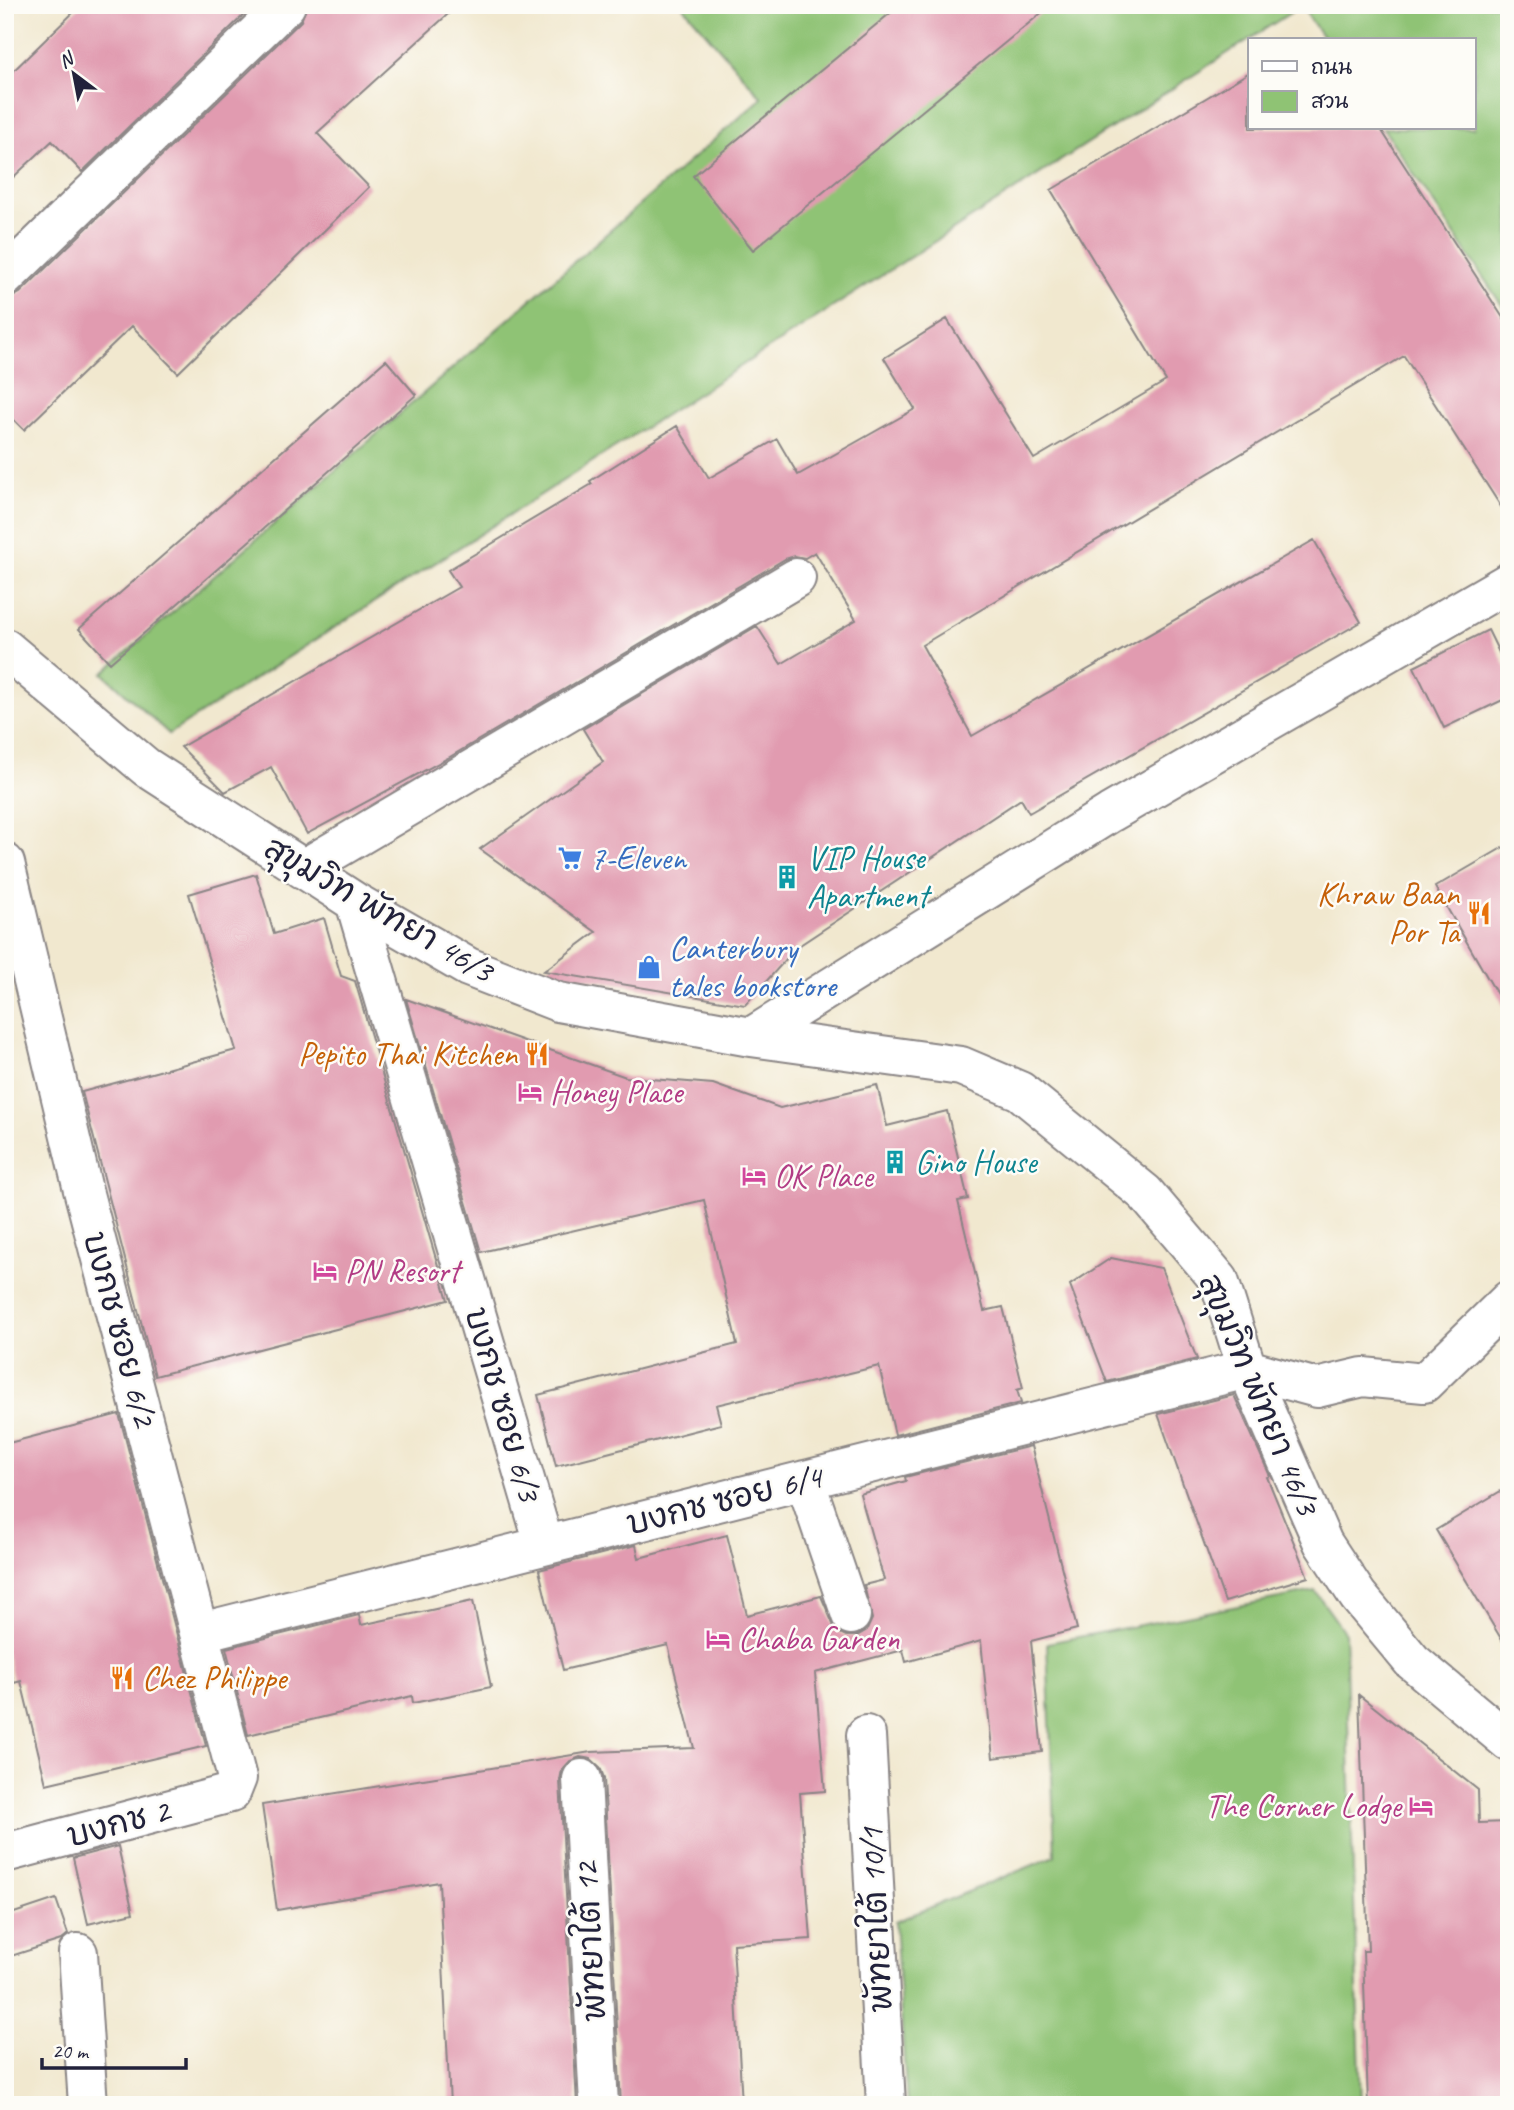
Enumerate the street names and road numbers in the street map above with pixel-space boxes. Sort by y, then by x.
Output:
street label: สุขุมวิท พัทยา 46/3 [256,826,503,995]
street label: บงกช ซอย 6/2 [74,1227,167,1434]
street label: สุขุมวิท พัทยา 46/3 [1187,1267,1329,1524]
street label: บงกช ซอย 6/3 [455,1302,551,1508]
street label: บงกช ซอย 6/4 [622,1455,829,1544]
street label: บงกช 2 [62,1788,177,1857]
street label: พัทยาใต้ 10/1 [848,1824,902,2014]
street label: พัทยาใต้ 12 [563,1858,615,2023]

